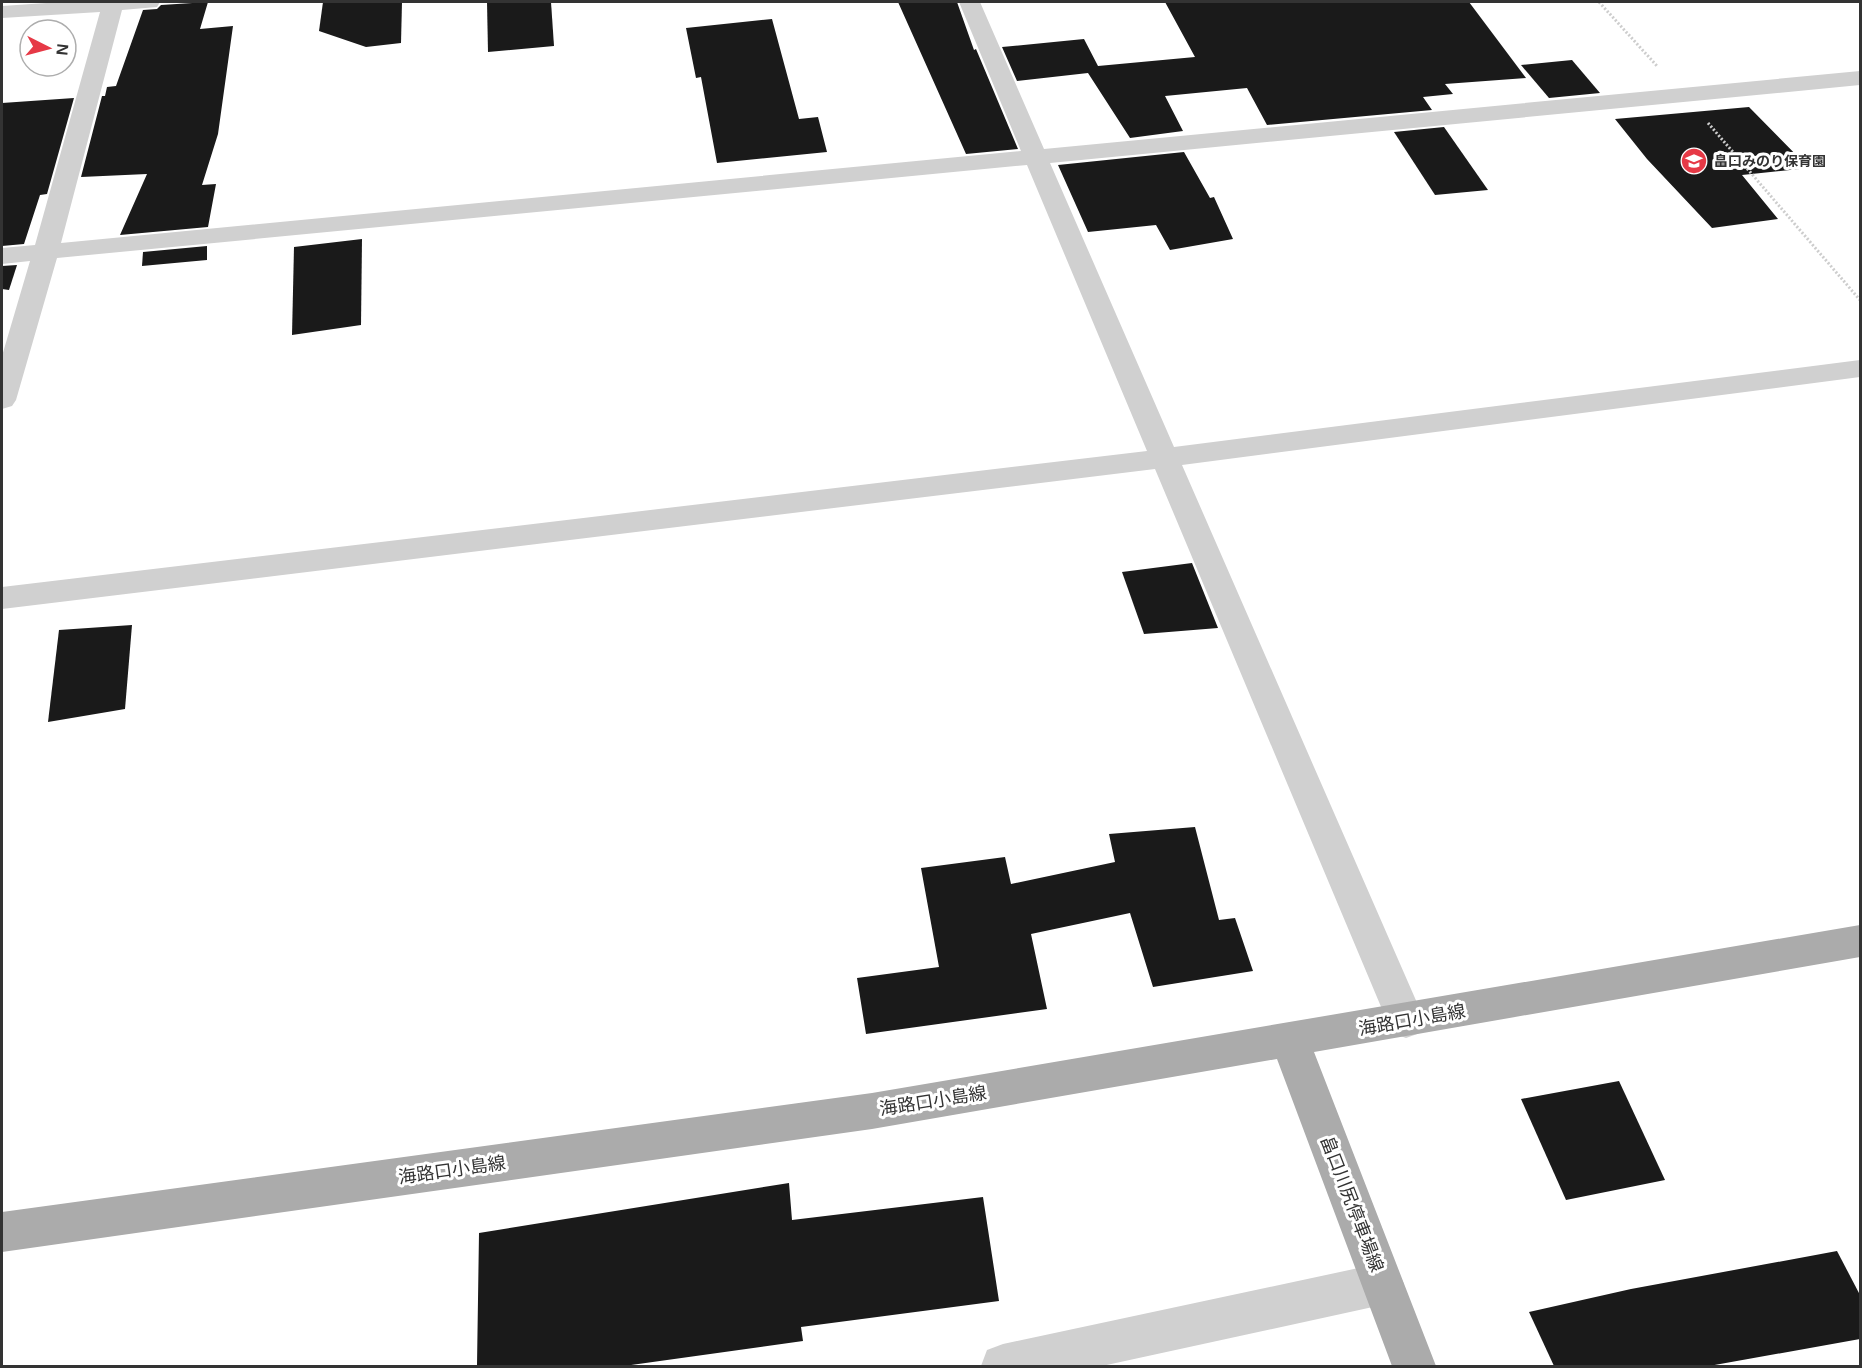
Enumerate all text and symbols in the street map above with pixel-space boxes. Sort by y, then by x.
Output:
north arrow [18,18,78,78]
text: N [53,43,71,56]
school or university icon: 畠口みのり保育園 [1679,146,1709,176]
place label: 畠口みのり保育園 [1714,153,1826,169]
street label: 海路口小島線 [1357,1001,1467,1039]
street label: 海路口小島線 [878,1083,988,1119]
street label: 畠口川尻停車場線 [1317,1133,1387,1275]
street label: 海路口小島線 [397,1153,507,1187]

